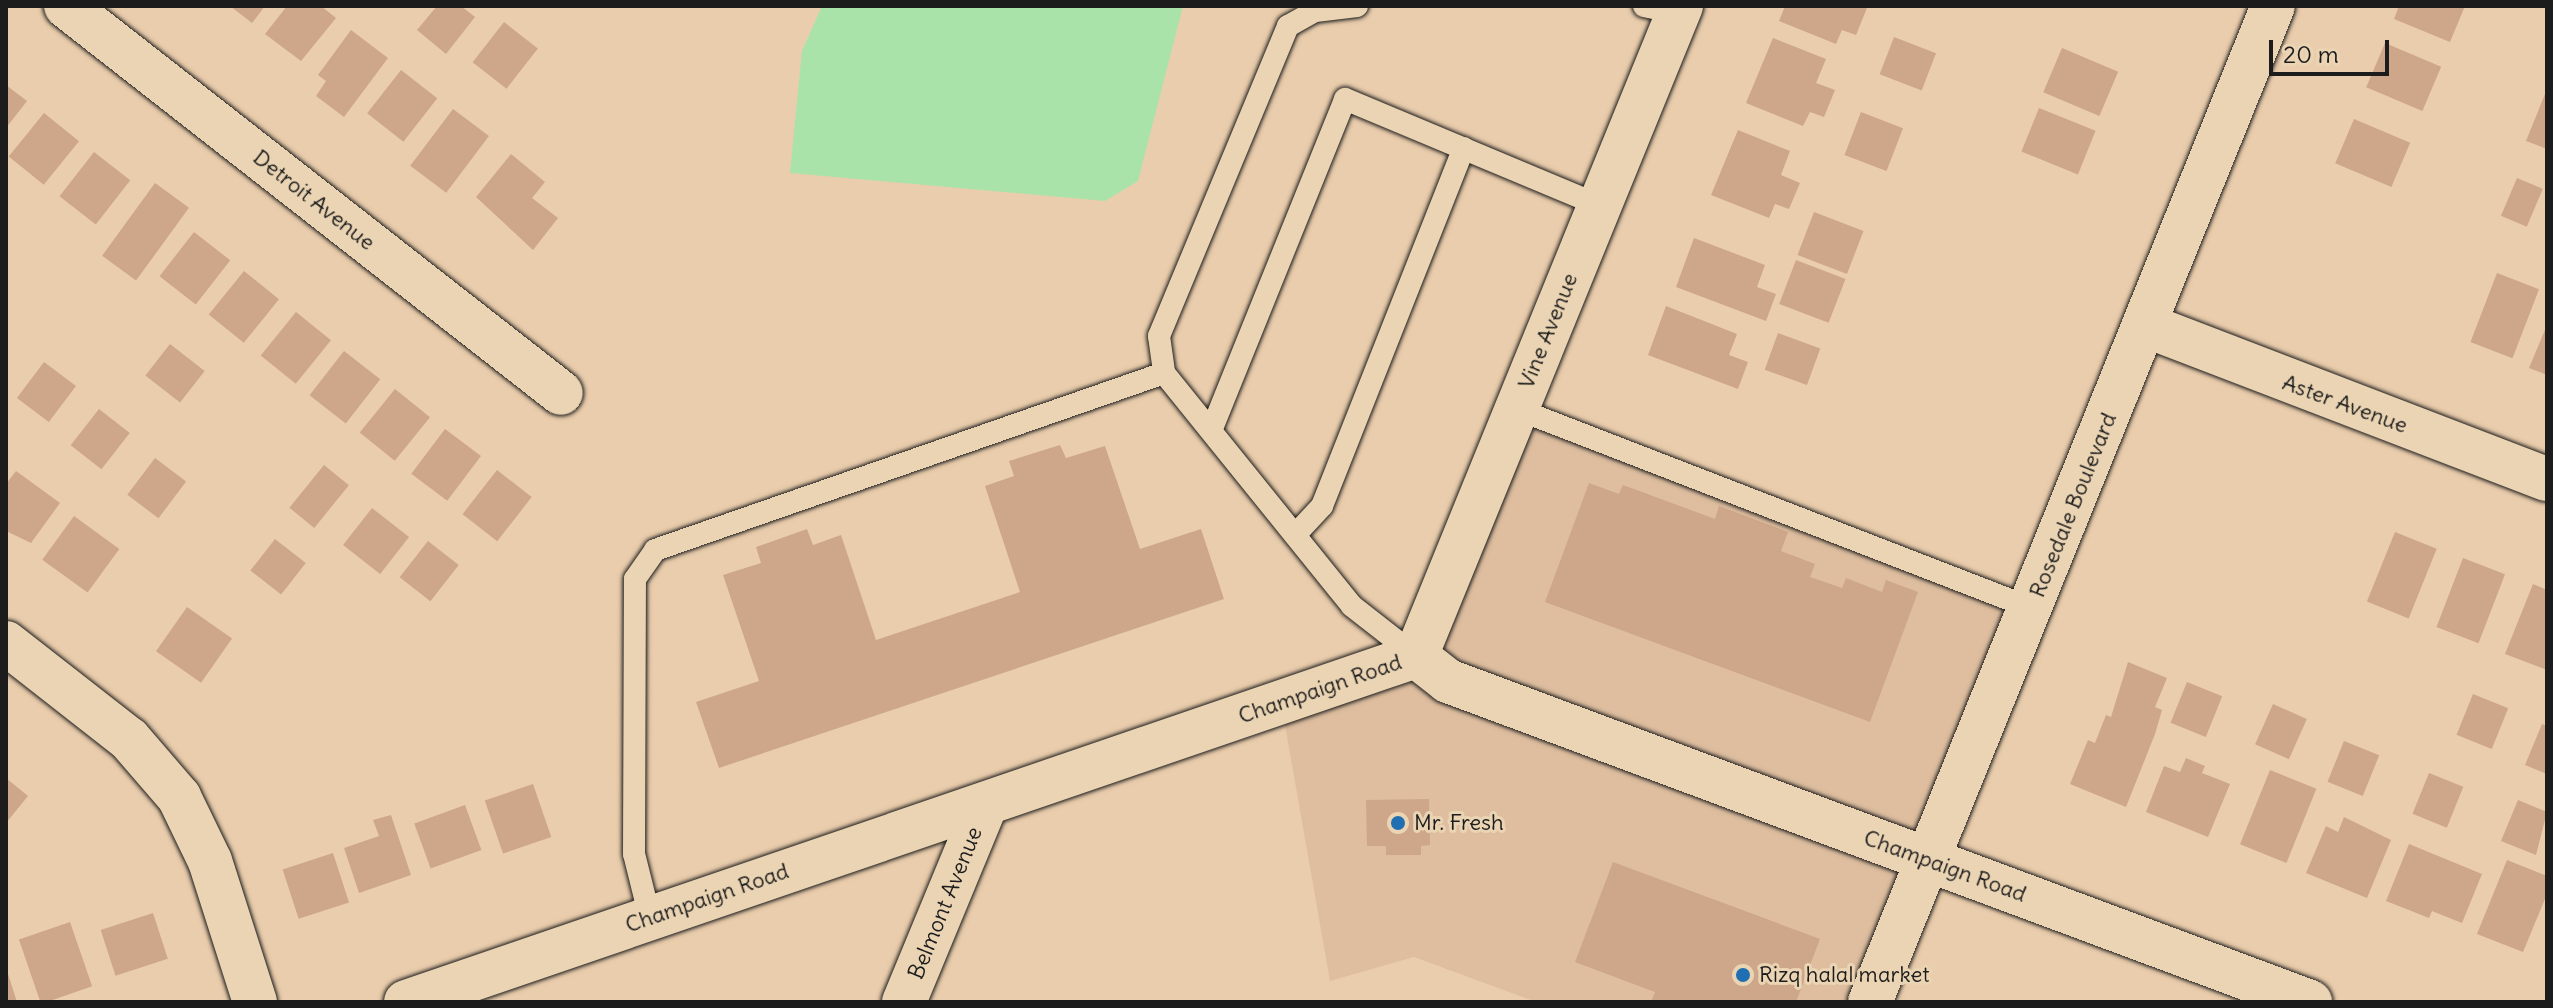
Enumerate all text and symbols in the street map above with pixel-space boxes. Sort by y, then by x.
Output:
scale bar [2273,24,2393,74]
text: 20 m [2283,39,2339,69]
street label: Detroit Avenue [248,144,380,256]
street label: Vine Avenue [1513,269,1583,393]
street label: Aster Avenue [2279,369,2411,439]
street label: Rosedale Boulevard [2024,409,2122,601]
street label: Champaign Road [1235,649,1405,729]
place label: Mr. Fresh [1414,810,1504,836]
marker: Mr. Fresh [1389,814,1407,832]
street label: Belmont Avenue [902,823,988,983]
street label: Champaign Road [1860,824,2030,908]
street label: Champaign Road [622,858,792,938]
place label: Rizq halal market [1759,962,1930,988]
marker: Rizq halal market [1734,966,1752,984]

